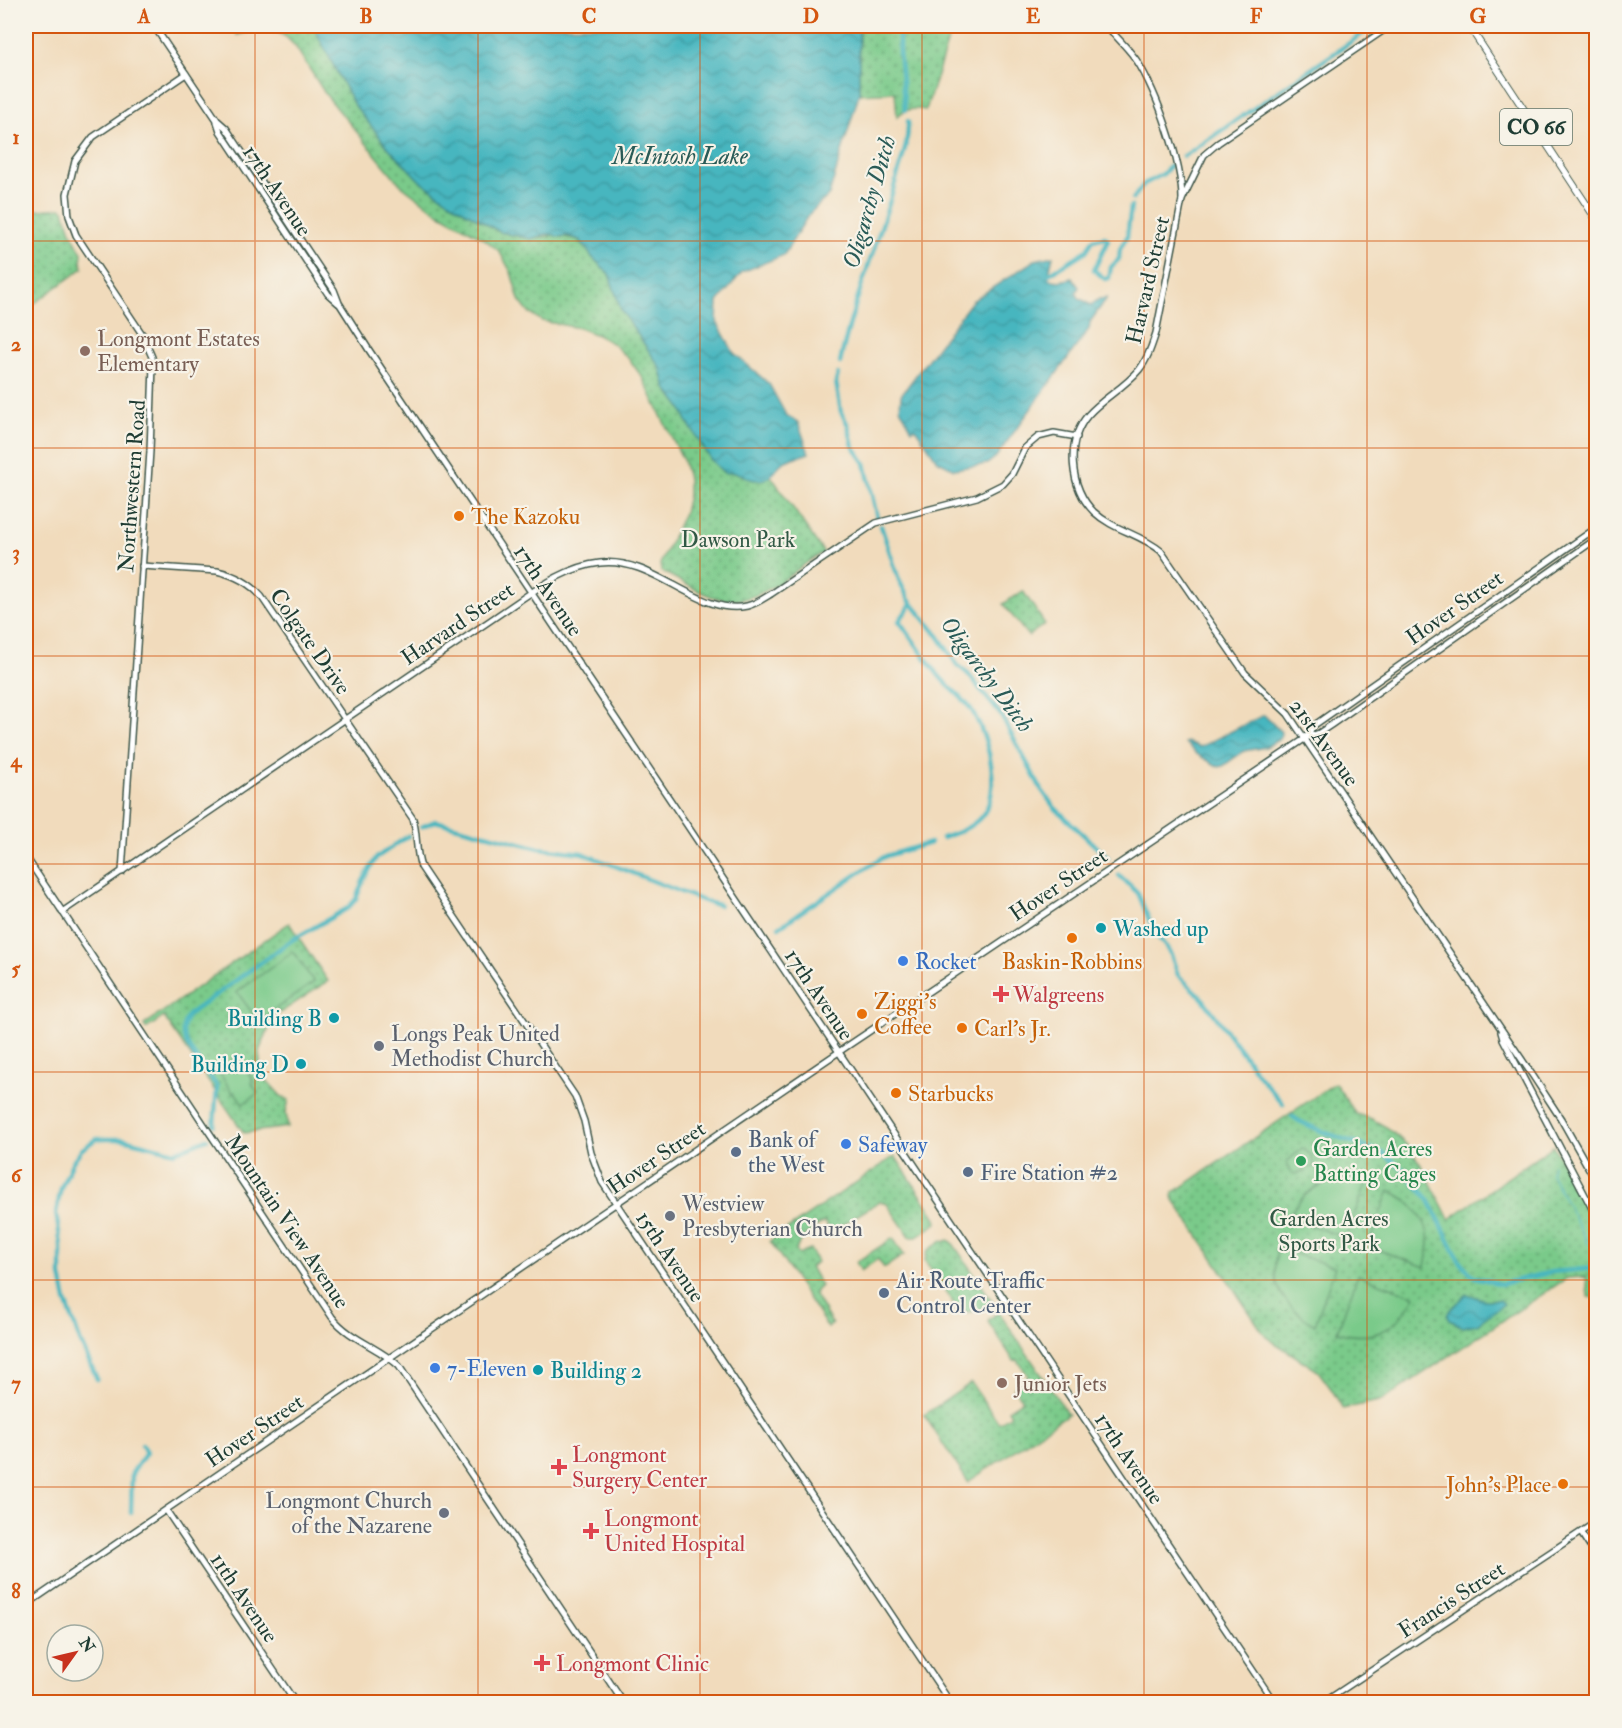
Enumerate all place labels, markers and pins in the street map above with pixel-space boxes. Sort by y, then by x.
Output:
place label: Longmont Estates Elementary [97,325,260,378]
marker: Longmont Estates Elementary [78,344,92,358]
place label: The Kazoku [471,503,580,531]
marker: The Kazoku [452,509,466,523]
place label: Washed up [1112,915,1209,944]
marker: Washed up [1094,921,1108,935]
marker: Baskin-Robbins [1065,931,1079,945]
place label: Rocket [915,948,977,976]
place label: Baskin-Robbins [1002,948,1142,976]
marker: Rocket [896,954,910,968]
place label: Walgreens [1012,981,1104,1009]
marker: Walgreens [994,987,1008,1001]
place label: Ziggi's Coffee [874,988,937,1041]
place label: Building B [227,1005,322,1033]
marker: Ziggi's Coffee [855,1007,869,1021]
marker: Building B [327,1011,341,1025]
place label: Carl's Jr. [974,1015,1051,1043]
place label: Longs Peak United Methodist Church [391,1020,560,1073]
marker: Carl's Jr. [955,1021,969,1035]
marker: Longs Peak United Methodist Church [372,1039,386,1053]
place label: Building D [190,1051,289,1079]
marker: Building D [294,1057,308,1071]
place label: Starbucks [908,1080,993,1108]
marker: Starbucks [889,1086,903,1100]
place label: Bank of the West [748,1126,825,1179]
place label: Safeway [858,1131,928,1159]
place label: Garden Acres Batting Cages [1313,1135,1436,1188]
marker: Safeway [839,1137,853,1151]
marker: Bank of the West [729,1145,743,1159]
marker: Garden Acres Batting Cages [1294,1154,1308,1168]
place label: Fire Station #2 [980,1159,1118,1187]
marker: Fire Station #2 [961,1165,975,1179]
place label: Westview Presbyterian Church [681,1190,863,1243]
marker: Westview Presbyterian Church [663,1209,677,1223]
place label: Air Route Traffic Control Center [895,1267,1045,1320]
marker: Air Route Traffic Control Center [877,1286,891,1300]
place label: 7-Eleven [447,1355,527,1383]
place label: Building 2 [550,1357,642,1385]
marker: 7-Eleven [428,1361,442,1375]
marker: Building 2 [531,1363,545,1377]
place label: Junior Jets [1013,1370,1107,1398]
marker: Junior Jets [995,1376,1009,1390]
place label: Longmont Surgery Center [572,1441,708,1494]
marker: Longmont Surgery Center [550,1458,568,1476]
place label: John's Place [1445,1471,1551,1499]
marker: John's Place [1556,1477,1570,1491]
place label: Longmont Church of the Nazarene [265,1487,432,1540]
place label: Longmont United Hospital [604,1505,746,1559]
marker: Longmont Church of the Nazarene [437,1506,451,1520]
marker: Longmont United Hospital [582,1522,600,1540]
place label: Longmont Clinic [556,1650,709,1678]
marker: Longmont Clinic [533,1654,551,1672]

